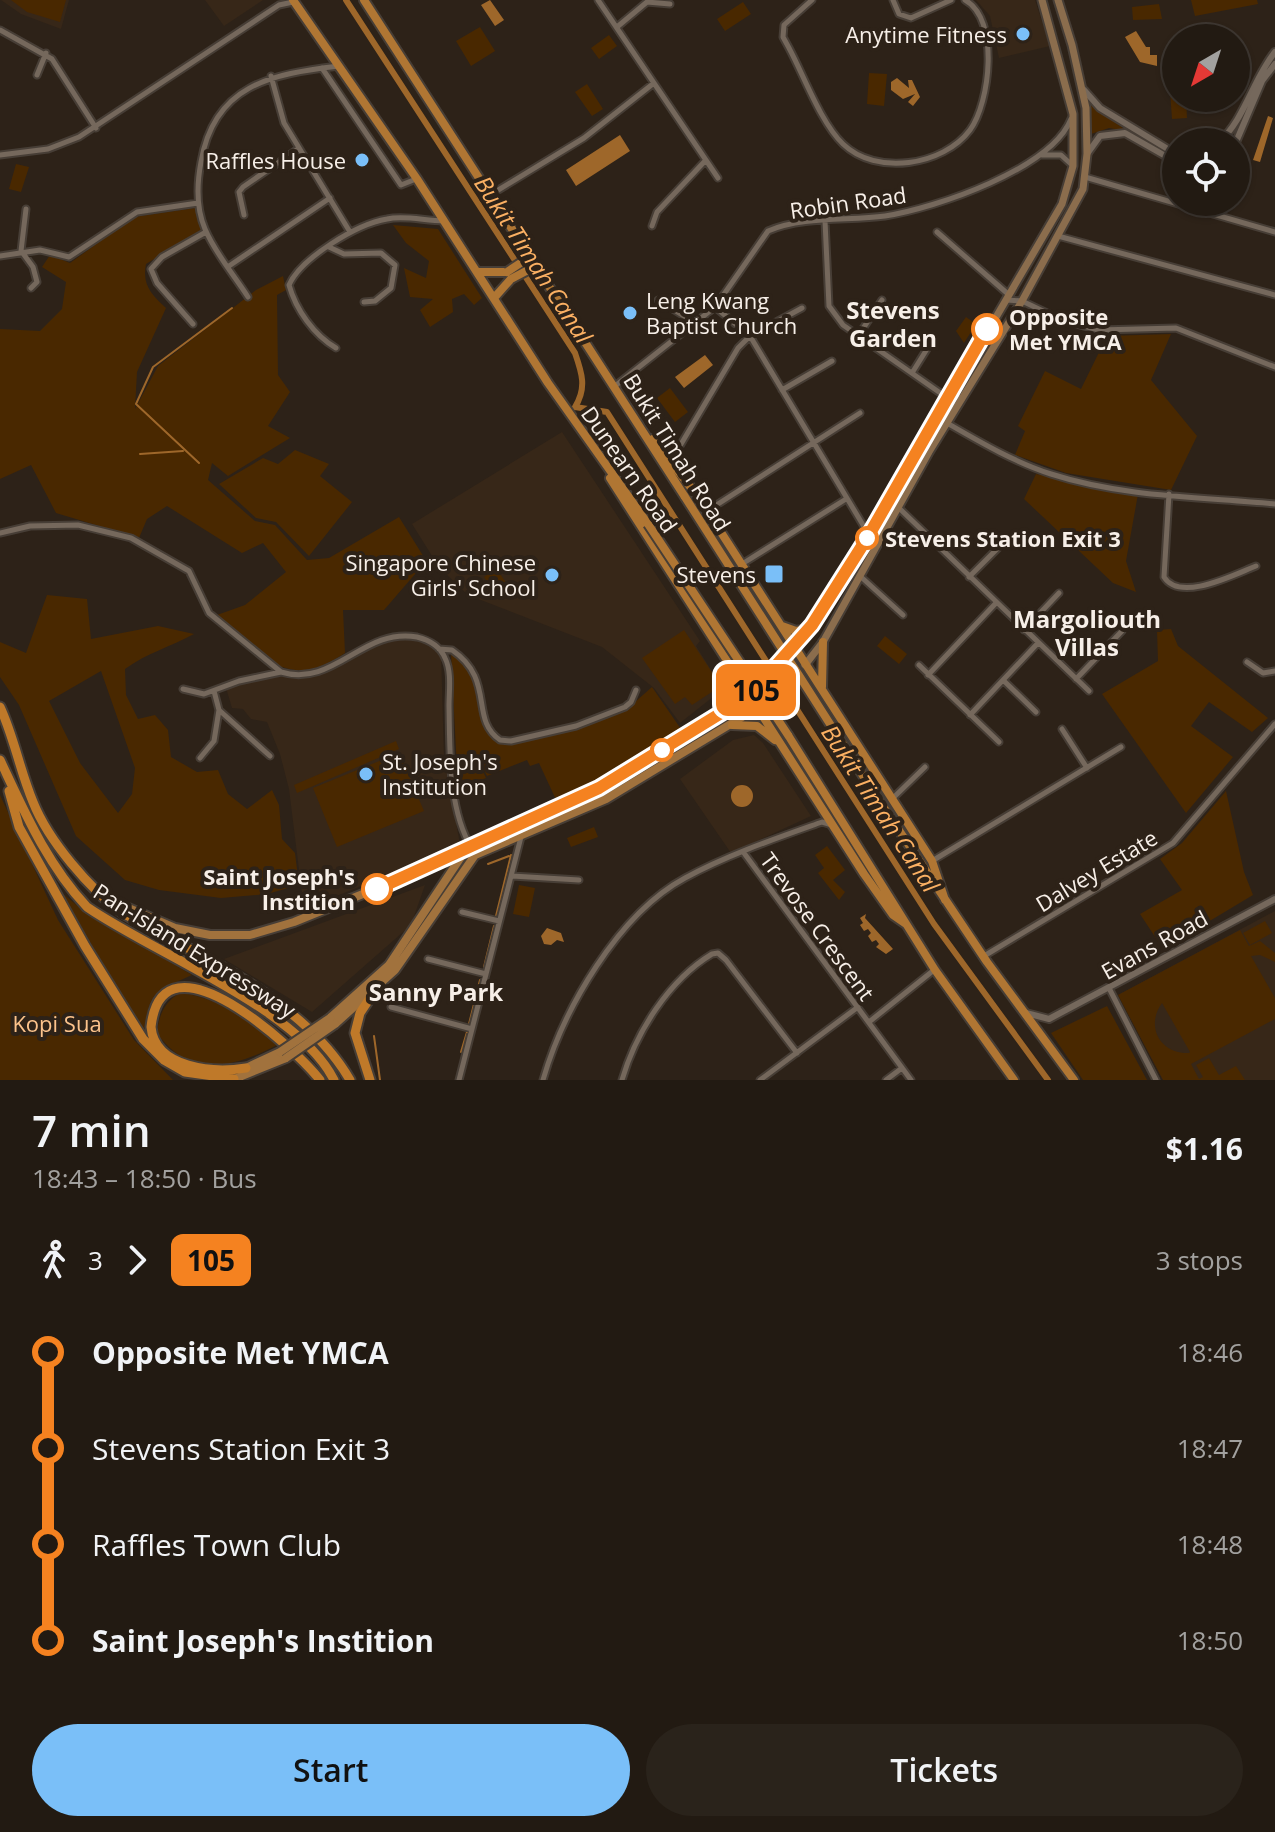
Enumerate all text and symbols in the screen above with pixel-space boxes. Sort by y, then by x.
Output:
place label: Anytime Fitness [845,19,1007,49]
north arrow [1162,24,1250,112]
map controls [1162,24,1250,216]
marker: Anytime Fitness [1014,25,1032,43]
button: locate [1162,128,1250,216]
place label: Raffles House [206,145,346,175]
marker: Raffles House [353,151,371,169]
water label: Bukit Timah Canal [467,169,601,350]
street label: Robin Road [788,179,908,225]
place label: Leng Kwang Baptist Church [646,285,797,340]
district label: Stevens Garden [846,293,940,354]
place label: Opposite Met YMCA [1009,301,1122,356]
marker: Leng Kwang Baptist Church [621,304,639,322]
marker: Opposite Met YMCA [972,314,1002,344]
street label: Bukit Timah Road [617,368,739,536]
street label: Dunearn Road [575,400,685,538]
place label: Stevens Station Exit 3 [885,523,1121,553]
marker: Stevens Station Exit 3 [856,527,878,549]
place label: Singapore Chinese Girls' School [345,547,536,602]
place label: Stevens [676,559,756,589]
marker: Stevens [763,563,785,585]
marker: Singapore Chinese Girls' School [543,566,561,584]
district label: Margoliouth Villas [1013,602,1161,663]
line badge: 105 [710,664,802,716]
text: 105 [732,671,780,709]
water label: Bukit Timah Canal [814,718,948,899]
unlabelled marker [651,739,673,761]
place label: St. Joseph's Institution [382,746,498,801]
marker: St. Joseph's Institution [357,765,375,783]
street label: Dalvey Estate [1030,822,1162,918]
street label: Trevose Crescent [754,846,882,1006]
place label: Saint Joseph's Instition [203,861,355,916]
marker: Saint Joseph's Instition [362,874,392,904]
street label: Pan-Island Expressway [88,876,303,1025]
street label: Evans Road [1095,902,1213,986]
district label: Sanny Park [369,975,503,1008]
park label: Kopi Sua [12,1008,102,1038]
text: 7 min [32,1100,151,1160]
text: $1.16 [1166,1128,1243,1169]
text: 18:43 – 18:50 · Bus [32,1160,257,1196]
icon: walk [32,1238,76,1282]
icon: forward [115,1238,159,1282]
text: 105 [187,1241,235,1279]
text: 3 [88,1242,103,1278]
text: 3 stops [1156,1242,1243,1278]
text: Opposite Met YMCA [92,1332,389,1373]
text: 18:46 [1177,1334,1243,1370]
text: Stevens Station Exit 3 [92,1428,390,1469]
text: 18:47 [1177,1430,1243,1466]
text: Raffles Town Club [92,1524,341,1565]
text: 18:48 [1177,1526,1243,1562]
text: Saint Joseph's Instition [92,1620,434,1661]
text: 18:50 [1177,1622,1243,1658]
button: Start [32,1724,630,1816]
button: Tickets [646,1724,1243,1816]

